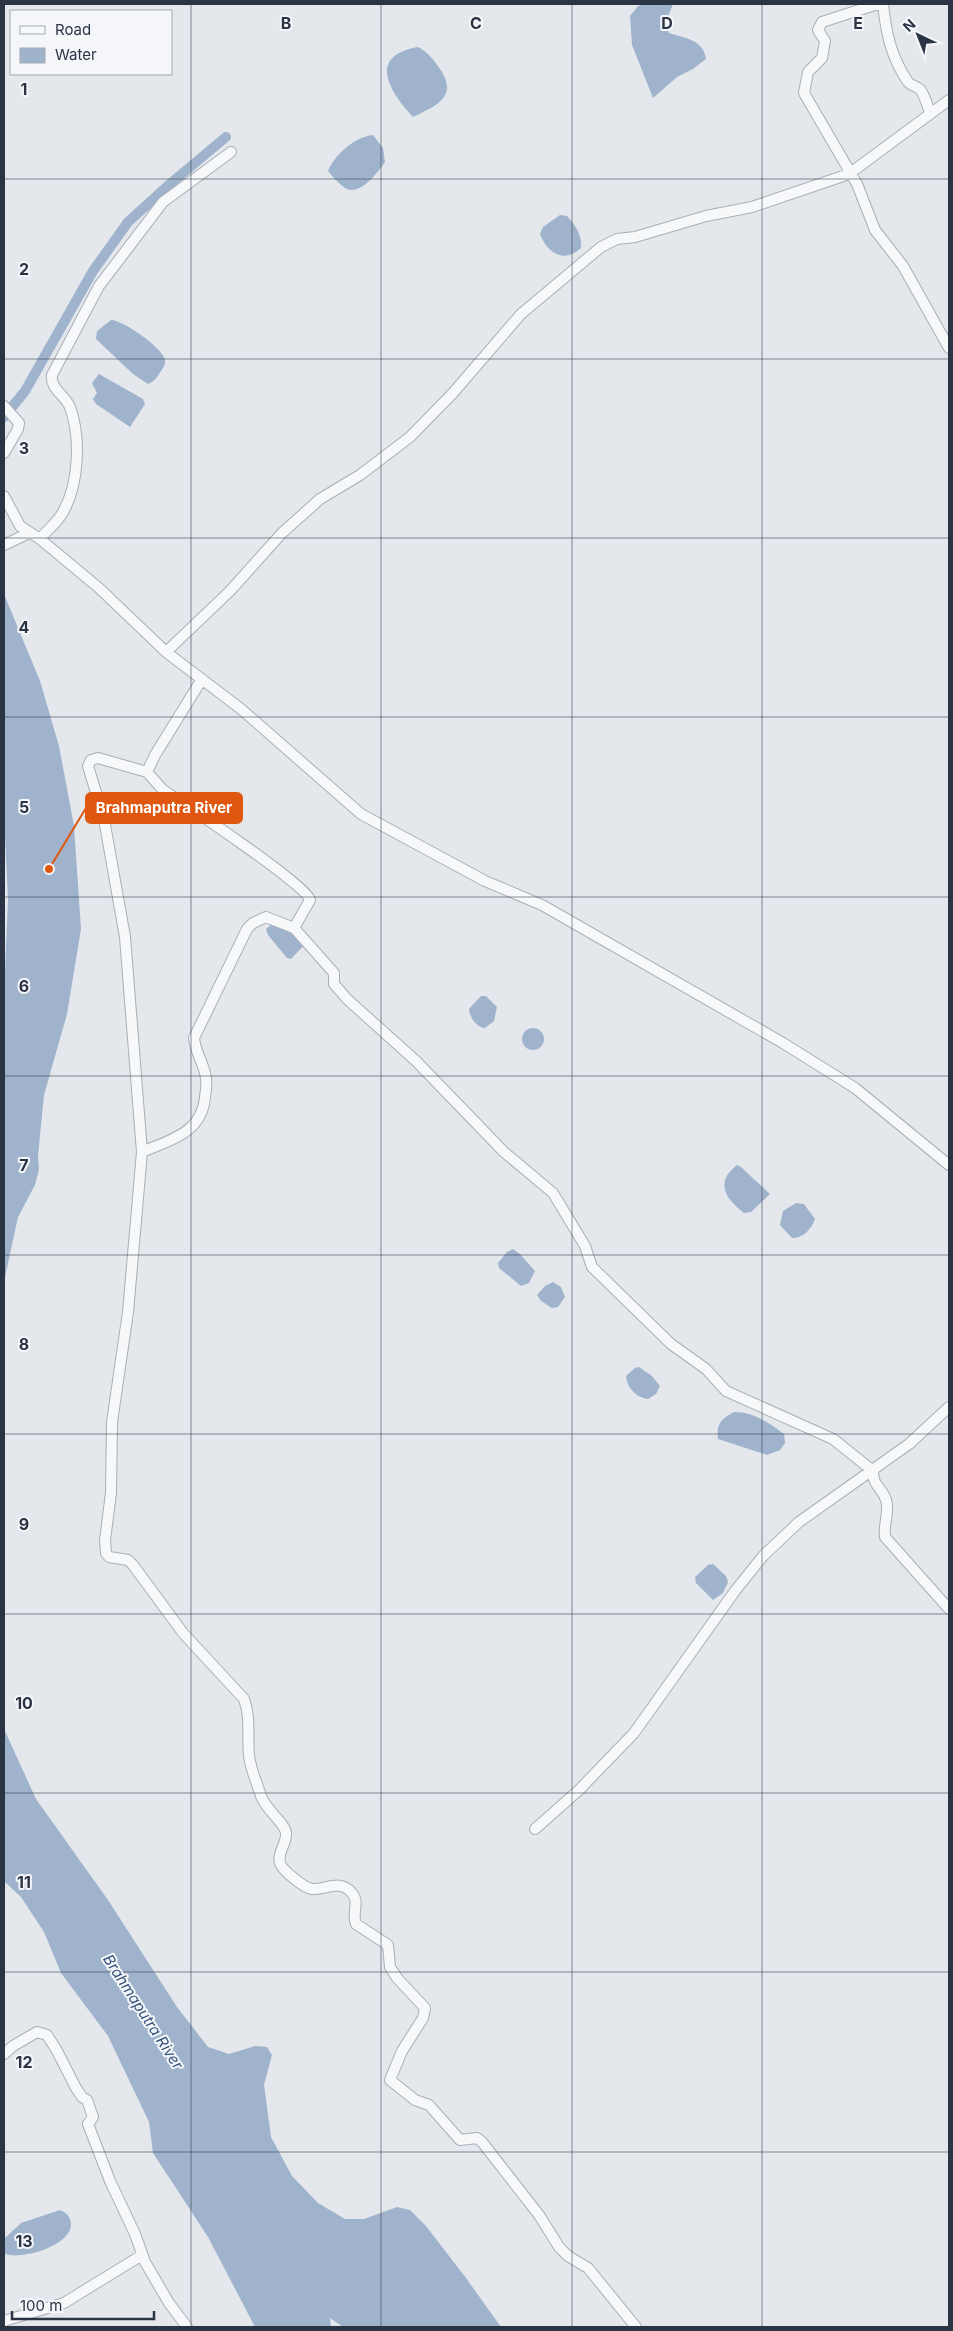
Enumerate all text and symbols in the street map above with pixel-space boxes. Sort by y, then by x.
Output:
legend [10,10,172,75]
north arrow [893,10,943,60]
text: B [281,13,291,33]
text: C [470,13,482,33]
text: D [661,13,673,33]
text: E [853,13,863,33]
text: N [899,15,918,35]
text: Road [55,20,91,39]
text: Water [55,45,97,64]
text: 1 [21,79,27,99]
text: 2 [19,259,29,279]
text: 3 [19,438,29,458]
text: 4 [19,617,30,637]
callout: Brahmaputra River [86,793,242,823]
text: 5 [19,797,29,817]
text: Brahmaputra River [96,798,232,817]
text: 6 [19,976,29,996]
text: 7 [19,1155,29,1175]
text: 8 [19,1334,29,1354]
text: 9 [19,1514,29,1534]
text: 10 [15,1693,33,1713]
text: 11 [17,1872,31,1892]
water label: Brahmaputra River [99,1951,188,2073]
text: 12 [16,2052,32,2072]
text: 13 [15,2231,33,2251]
scale bar [12,2288,155,2320]
text: 100 m [20,2296,62,2315]

